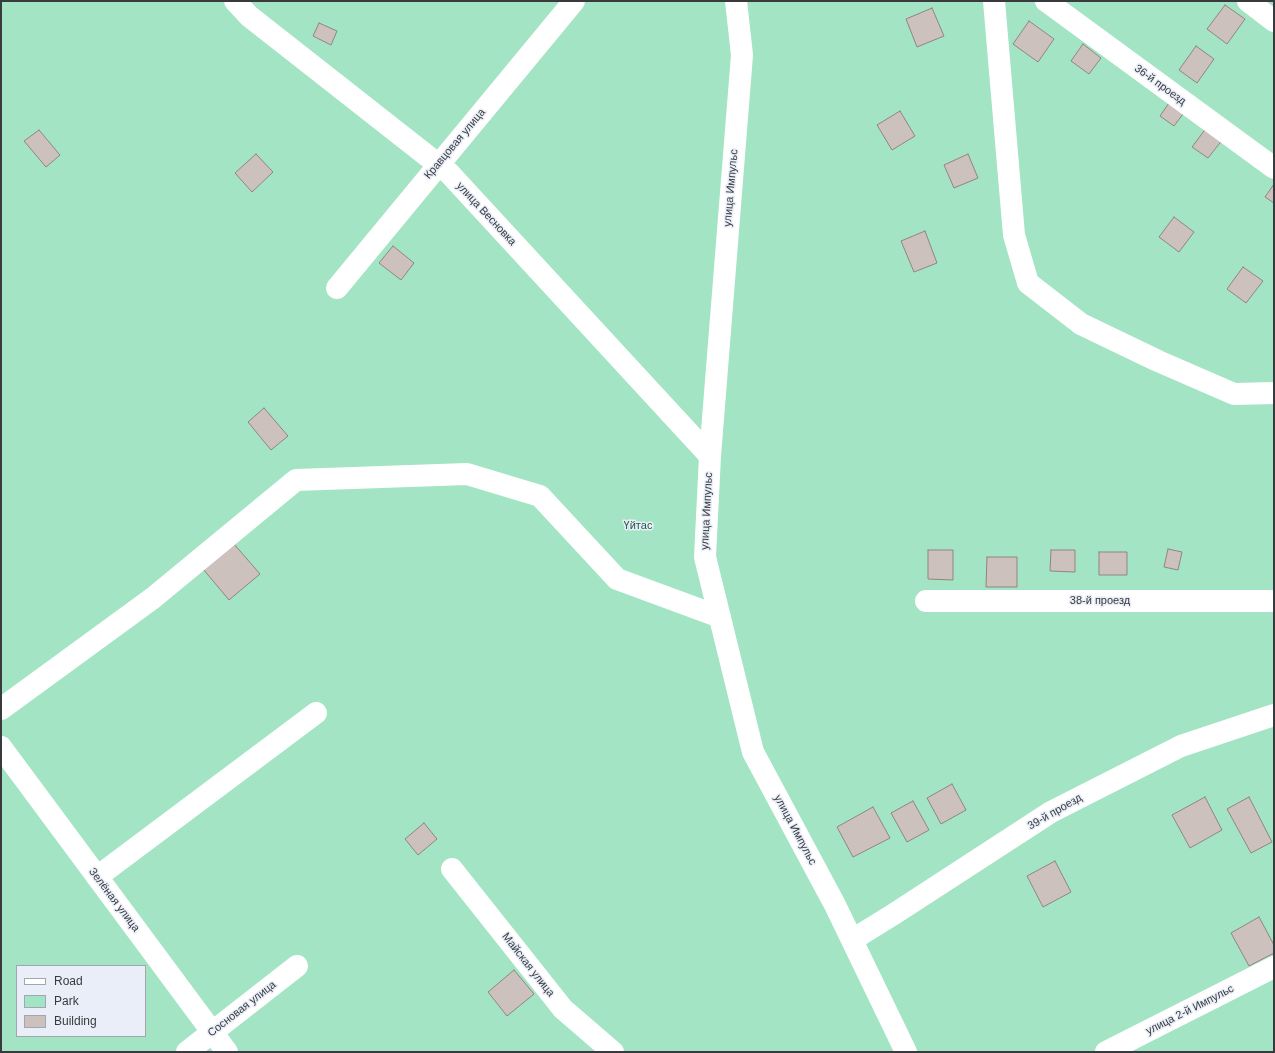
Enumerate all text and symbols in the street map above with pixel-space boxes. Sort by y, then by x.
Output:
street label: 36-й проезд [1132,62,1188,108]
street label: Кравцовая улица [422,106,488,182]
street label: улица Импульс [721,149,741,227]
street label: улица Весновка [453,180,519,248]
street label: улица Импульс [698,472,716,550]
park label: Үйтас [624,519,652,533]
street label: 38-й проезд [1070,594,1130,608]
street label: 39-й проезд [1026,791,1084,833]
street label: улица Импульс [771,793,819,867]
street label: Зелёная улица [86,866,142,934]
street label: Майская улица [499,930,557,1000]
legend [16,965,146,1037]
text: Road [54,974,83,988]
street label: Сосновая улица [205,978,279,1040]
street label: улица 2-й Импульс [1144,982,1236,1038]
text: Park [54,994,79,1008]
text: Building [54,1014,97,1028]

